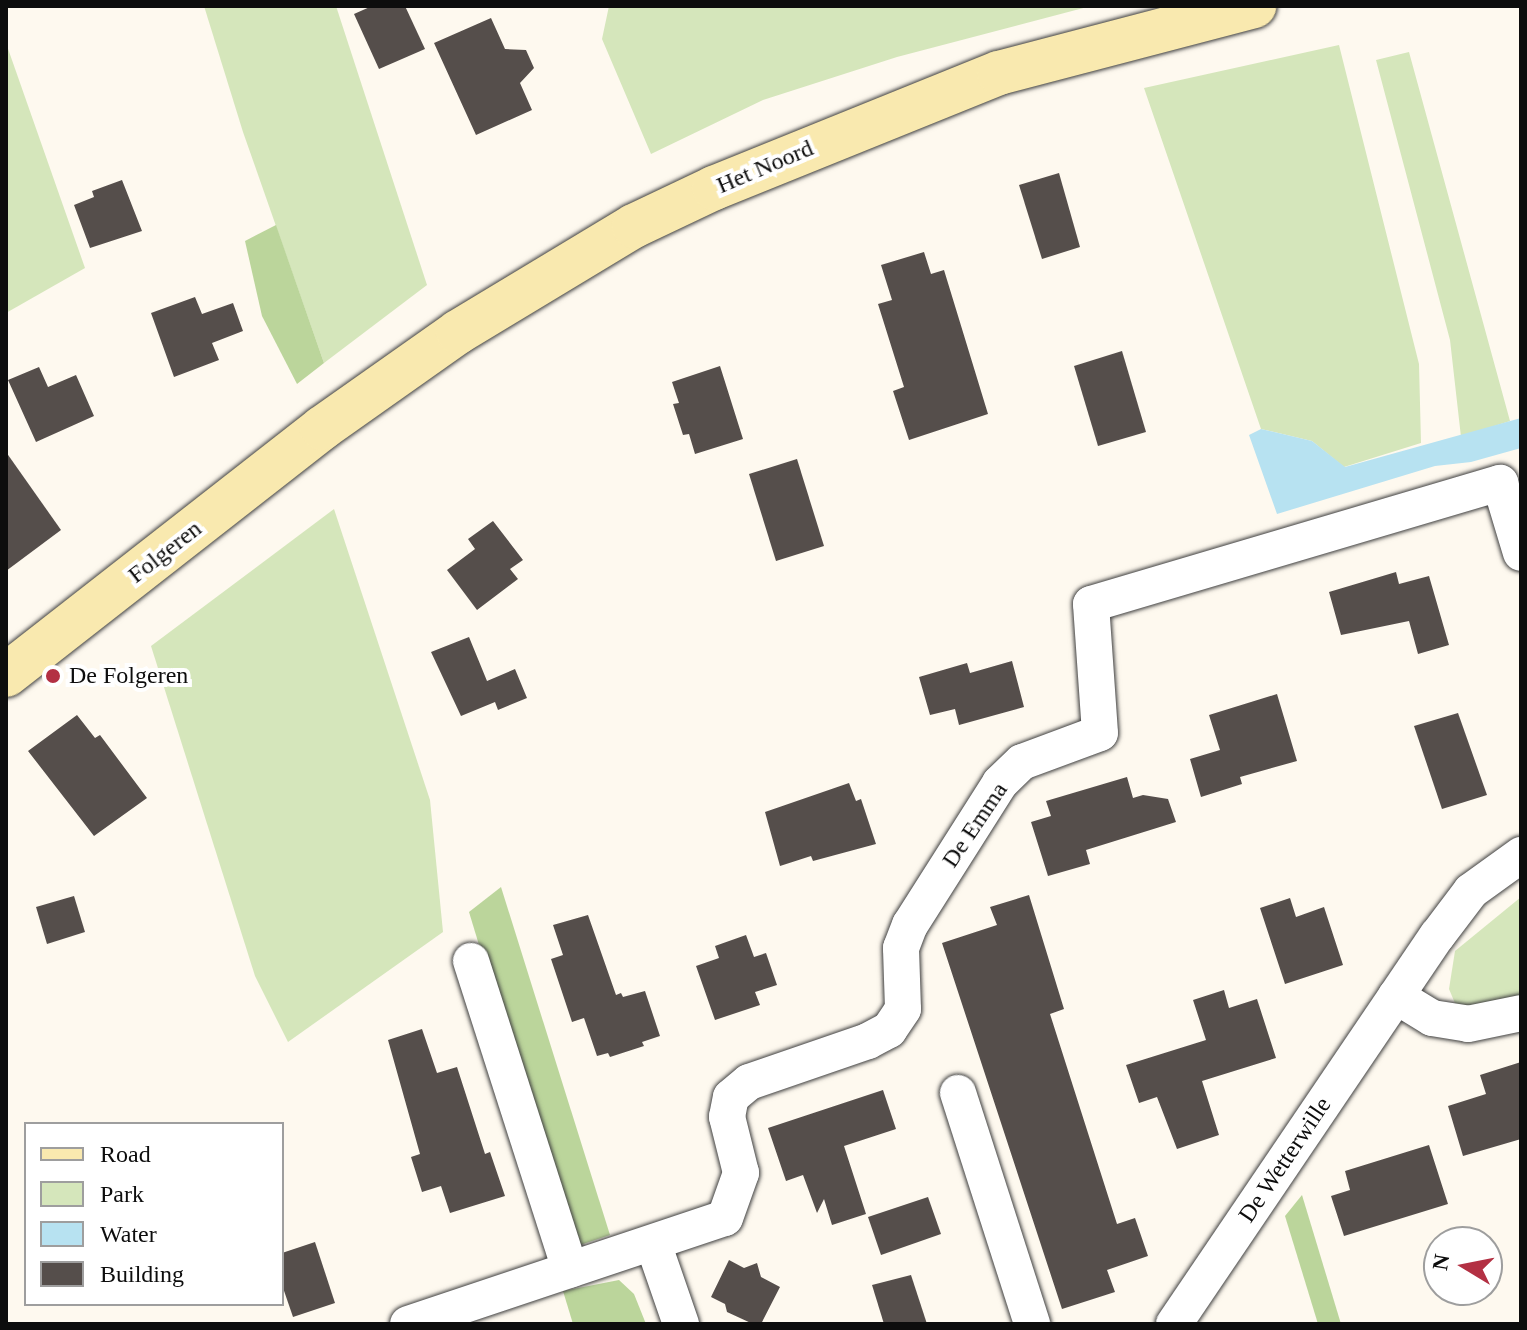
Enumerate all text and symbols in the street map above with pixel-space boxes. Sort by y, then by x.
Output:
street label: Het Noord [712,134,818,200]
street label: Folgeren [123,514,207,590]
place label: De Folgeren [69,662,188,690]
marker: De Folgeren [44,667,62,685]
street label: De Emma [936,777,1014,873]
street label: De Wetterwille [1232,1092,1338,1228]
legend [24,1122,284,1306]
text: Road [100,1141,151,1167]
text: Park [100,1181,144,1207]
text: Water [100,1221,157,1247]
north arrow [1423,1226,1503,1306]
text: N [1427,1252,1455,1272]
text: Building [100,1261,184,1287]

